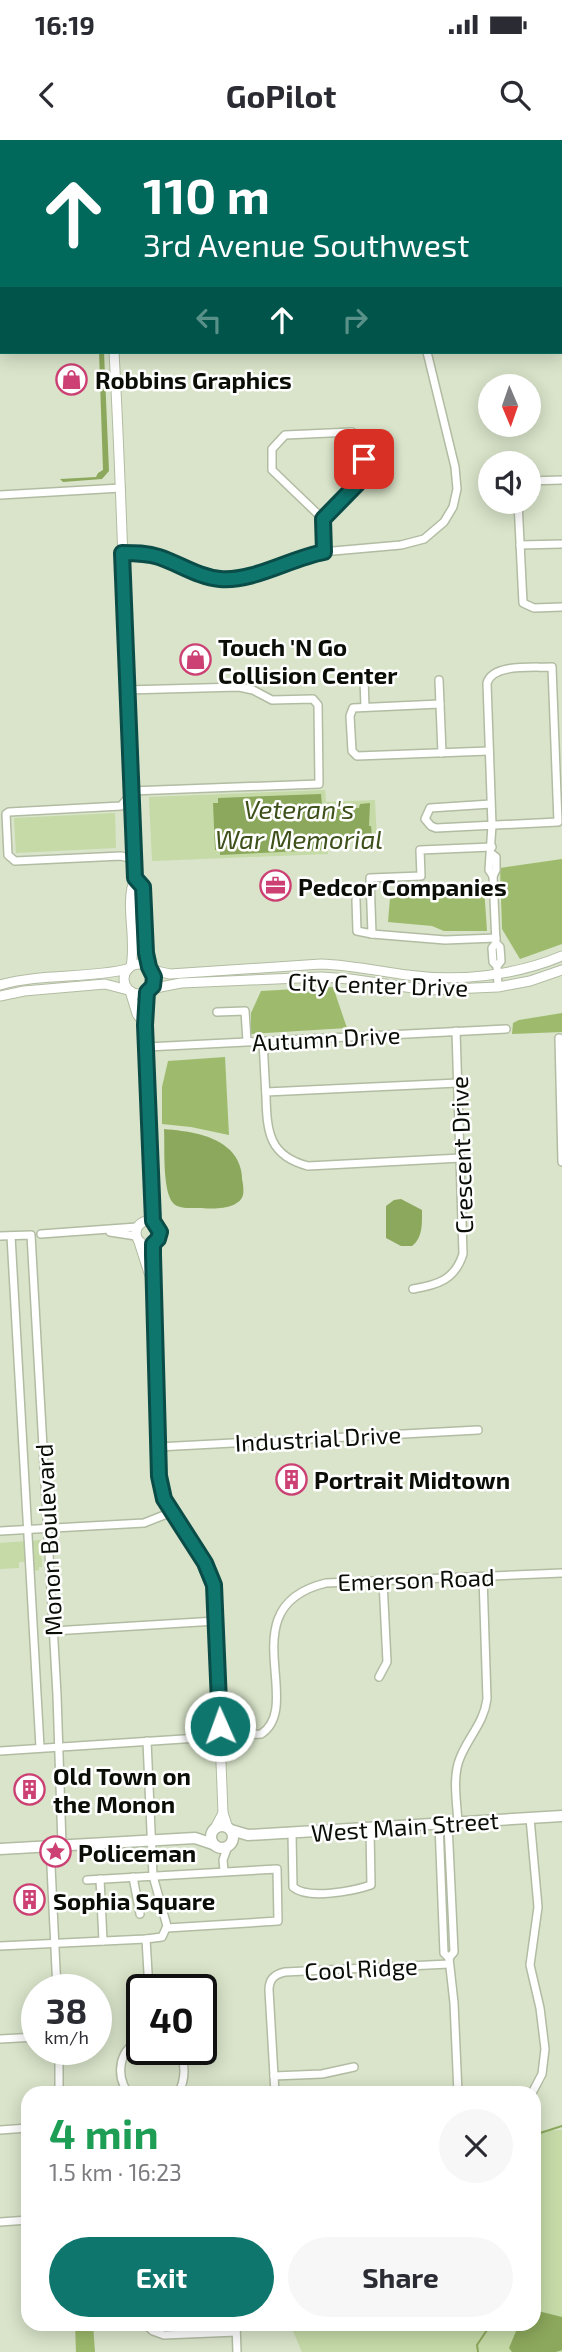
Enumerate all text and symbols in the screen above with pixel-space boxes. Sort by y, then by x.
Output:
text: 16:19 [35,9,95,40]
icon: back [28,76,66,114]
text: GoPilot [226,76,336,114]
icon: search [496,76,534,114]
text: 110 m [143,165,270,224]
icon: ahead [28,168,119,259]
text: 3rd Avenue Southwest [143,225,469,263]
icon: left [190,301,228,339]
icon: ahead [263,301,301,339]
icon: right [336,301,374,339]
shop icon: Robbins Graphics [55,362,89,396]
place label: Robbins Graphics [95,365,292,394]
north arrow [478,374,541,438]
map controls [478,374,541,514]
pin [334,429,394,489]
icon: arrive [345,440,383,478]
button: sound [478,451,541,514]
place label: Touch 'N Go Collision Center [218,632,398,689]
shop icon: Touch 'N Go Collision Center [178,643,212,677]
water label: Veteran's War Memorial [215,793,383,854]
office icon: Pedcor Companies [258,869,292,903]
place label: Pedcor Companies [298,872,507,901]
street label: City Center Drive [287,966,469,1002]
street label: Autumn Drive [251,1020,401,1056]
street label: Crescent Drive [444,1076,478,1234]
street label: Industrial Drive [234,1419,402,1457]
street label: Monon Boulevard [28,1443,68,1637]
building icon: Portrait Midtown [274,1462,308,1496]
place label: Portrait Midtown [314,1465,510,1494]
street label: Emerson Road [337,1562,495,1596]
position arrow [183,1689,257,1763]
place label: Old Town on the Monon [53,1761,191,1818]
building icon: Old Town on the Monon [13,1772,47,1806]
street label: West Main Street [310,1805,500,1847]
place icon: Policeman [38,1835,72,1869]
place label: Policeman [78,1838,196,1867]
building icon: Sophia Square [13,1883,47,1917]
place label: Sophia Square [53,1886,215,1915]
street label: Cool Ridge [304,1951,418,1985]
speed limit sign: 40 [126,1974,217,2065]
text: 38 [46,1989,87,2031]
text: km/h [44,2026,89,2048]
text: 4 min [49,2107,159,2157]
button: close [439,2109,513,2183]
text: 1.5 km · 16:23 [49,2158,182,2186]
button: Exit [49,2237,274,2317]
button: Share [288,2237,513,2317]

